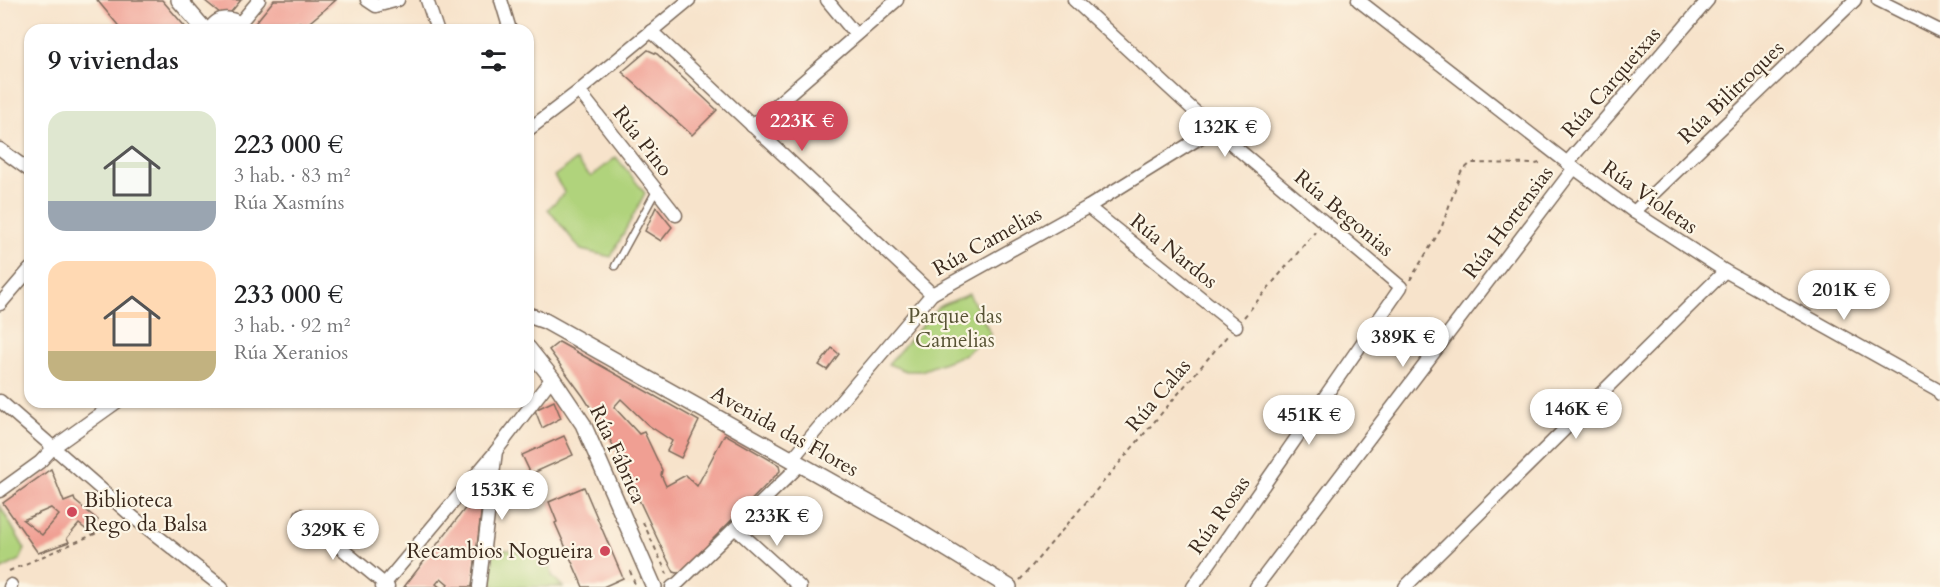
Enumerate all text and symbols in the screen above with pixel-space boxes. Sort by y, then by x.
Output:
street label: Rúa Carqueixas [1555,21,1668,144]
street label: Rúa Bilitroques [1672,34,1791,150]
text: 9 viviendas [48,43,179,78]
icon: filters [477,44,510,77]
street label: Rúa Pino [606,100,679,183]
pin: 223K € [753,101,851,152]
text: 223K € [770,107,834,134]
pin: 132K € [1176,107,1274,158]
text: 132K € [1193,113,1257,140]
text: 223 000 € [234,127,343,162]
icon: home [96,135,168,207]
street label: Rúa Violetas [1596,154,1704,241]
street label: Rúa Hortensias [1456,160,1560,285]
text: 3 hab. · 83 m² [234,162,350,189]
street label: Rúa Begonias [1288,163,1400,264]
text: Rúa Xasmíns [234,189,345,216]
street label: Rúa Camelias [927,200,1047,283]
street label: Rúa Nardos [1124,207,1224,296]
pin: 201K € [1795,270,1893,321]
text: 201K € [1812,276,1876,303]
text: 233 000 € [234,277,343,312]
icon: home [96,285,168,357]
park label: Parque das Camelias [908,302,1002,355]
text: 3 hab. · 92 m² [234,312,350,339]
pin: 389K € [1354,317,1452,368]
text: 389K € [1371,323,1435,350]
text: Rúa Xeranios [234,339,348,366]
street label: Rúa Calas [1119,353,1198,438]
street label: Avenida das Flores [706,379,864,484]
pin: 146K € [1527,389,1625,440]
pin: 451K € [1260,395,1358,446]
text: 146K € [1544,395,1608,422]
street label: Rúa Fábrica [582,400,653,508]
text: 451K € [1277,401,1341,428]
pin: 153K € [453,470,551,521]
street label: Rúa Rosas [1182,470,1257,560]
text: 153K € [470,476,534,503]
place label: Biblioteca Rego da Balsa [84,486,208,539]
pin: 233K € [728,496,826,547]
text: 233K € [745,502,809,529]
marker: Biblioteca Rego da Balsa [65,505,79,519]
pin: 329K € [284,510,382,561]
text: 329K € [301,516,365,543]
place label: Recambios Nogueira [407,537,593,566]
marker: Recambios Nogueira [598,544,612,558]

